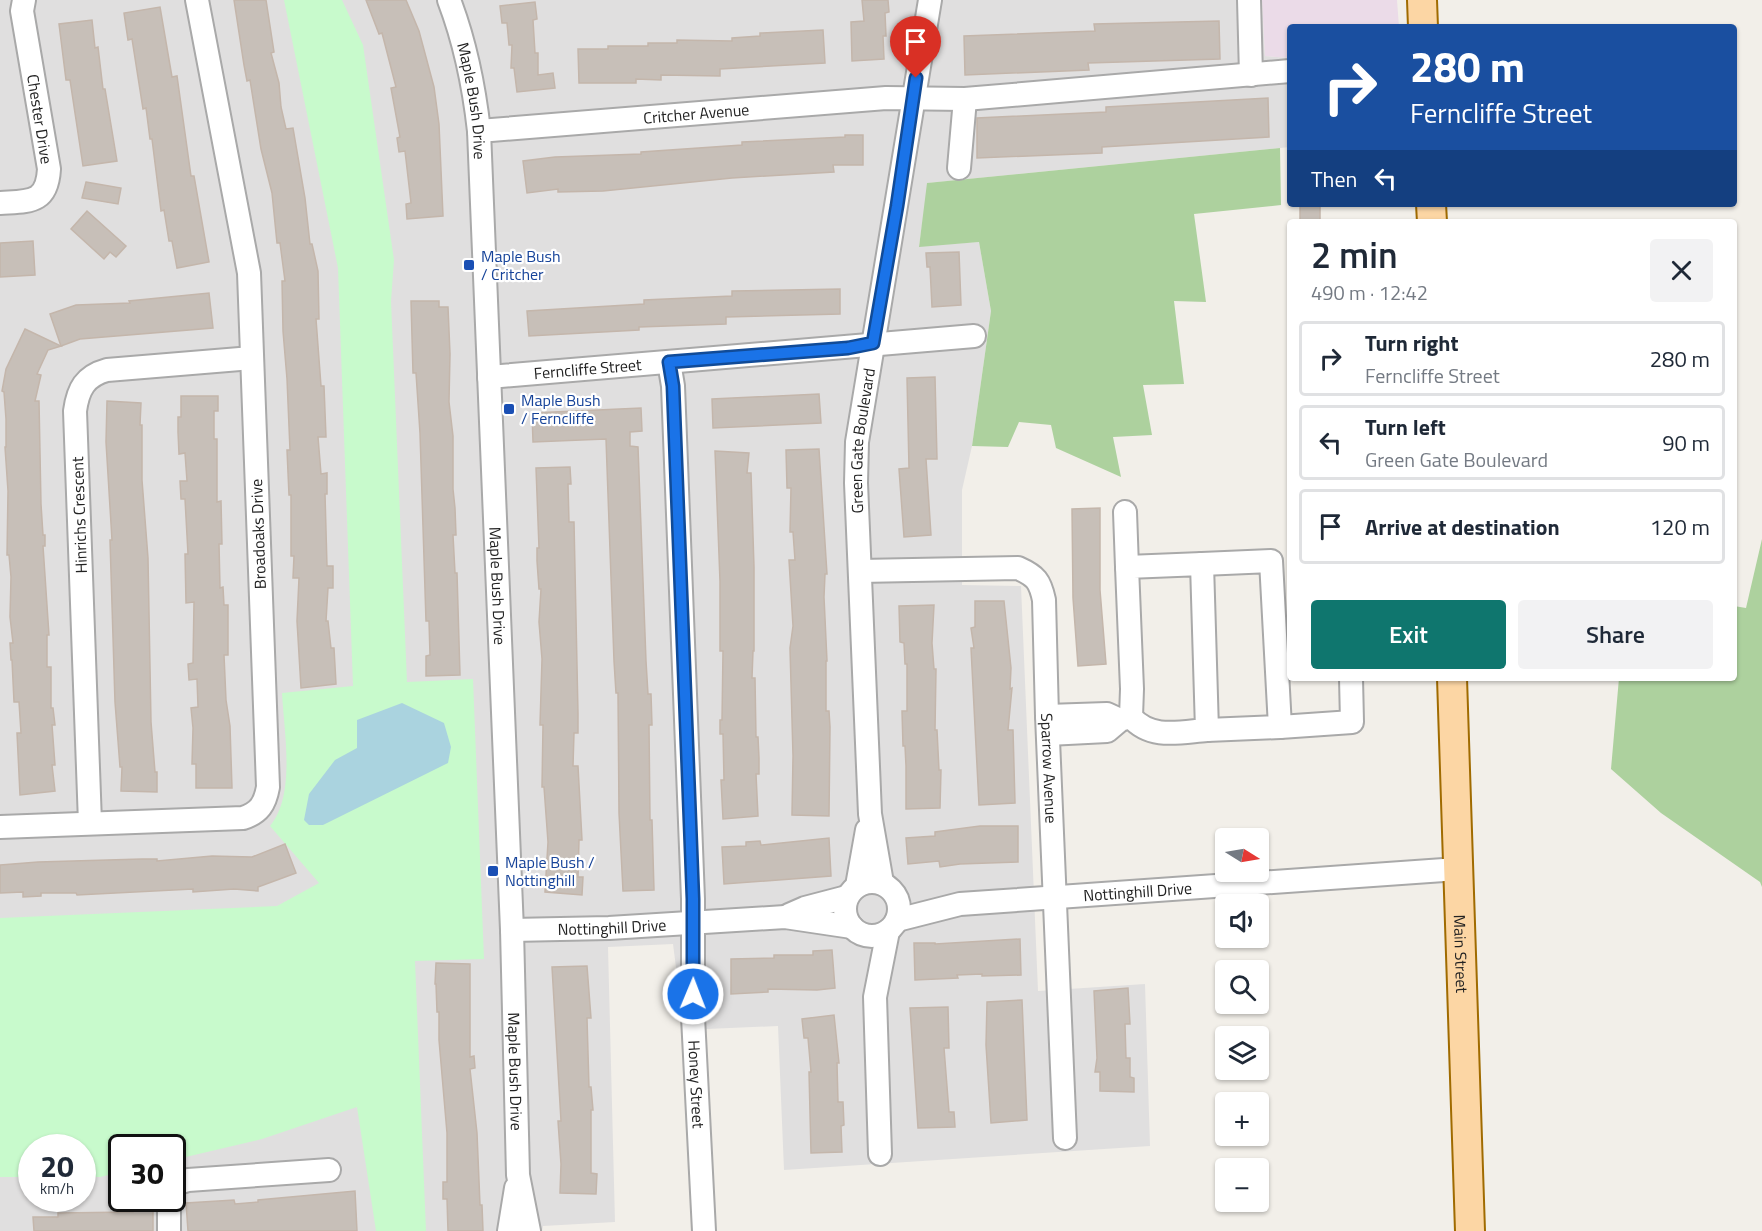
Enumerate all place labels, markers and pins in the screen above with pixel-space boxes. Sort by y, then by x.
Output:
pin [890,16,941,78]
place label: Maple Bush / Critcher [481,244,561,286]
marker: Maple Bush / Critcher [462,258,476,272]
place label: Maple Bush / Ferncliffe [521,388,601,430]
marker: Maple Bush / Ferncliffe [502,402,516,416]
place label: Maple Bush / Nottinghill [505,850,595,892]
marker: Maple Bush / Nottinghill [486,864,500,878]

